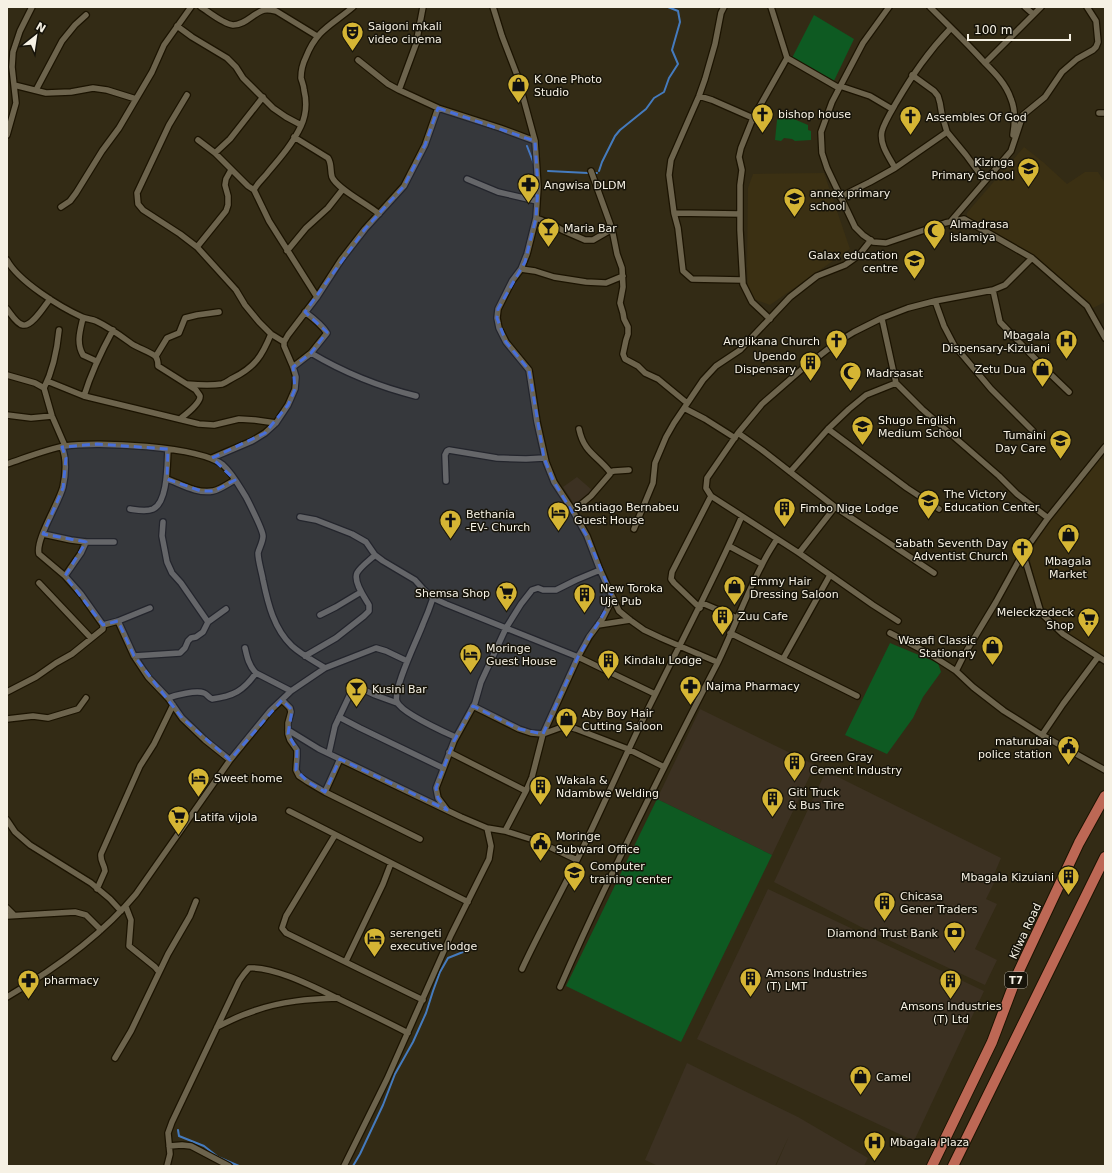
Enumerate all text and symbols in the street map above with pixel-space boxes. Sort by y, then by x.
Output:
north arrow [16,16,56,56]
scale bar [968,16,1070,42]
theatre icon: Saigoni mkali video cinema [340,19,366,52]
text: N [34,20,48,36]
place label: Saigoni mkali video cinema [368,20,442,46]
text: 100 m [974,23,1012,37]
shop icon: K One Photo Studio [505,72,531,105]
place label: K One Photo Studio [534,73,602,99]
church icon: bishop house [750,101,776,134]
church icon: Assembles Of God [897,104,923,137]
place label: bishop house [778,108,851,121]
place label: Assembles Of God [926,111,1027,124]
school or university icon: Kizinga Primary School [1016,155,1042,188]
place label: Kizinga Primary School [931,156,1014,182]
pharmacy icon: Angwisa DLDM [515,172,541,205]
place label: Angwisa DLDM [544,179,626,192]
school or university icon: annex primary school [781,186,807,219]
place label: annex primary school [810,187,891,213]
bar icon: Maria Bar [535,215,561,248]
mosque icon: Almadrasa islamiya [921,217,947,250]
place label: Almadrasa islamiya [950,218,1009,244]
place label: Maria Bar [564,222,617,235]
school or university icon: Galax education centre [901,248,927,281]
place label: Galax education centre [808,249,898,275]
church icon: Anglikana Church [823,328,849,361]
hospital icon: Mbagala Dispensary-Kizuiani [1053,328,1079,361]
place label: Mbagala Dispensary-Kizuiani [942,329,1050,355]
place label: Anglikana Church [723,335,820,348]
building icon: Upendo Dispensary [798,349,824,382]
place label: Upendo Dispensary [735,350,796,376]
shop icon: Zetu Dua [1029,356,1055,389]
mosque icon: Madrsasat [837,360,863,393]
place label: Zetu Dua [975,363,1026,376]
place label: Madrsasat [866,367,924,380]
school or university icon: Shugo English Medium School [849,413,875,446]
place label: Shugo English Medium School [878,414,962,440]
school or university icon: Tumaini Day Care [1048,428,1074,461]
place label: Tumaini Day Care [995,429,1046,455]
school or university icon: The Victory Education Center [916,487,942,520]
place label: The Victory Education Center [943,488,1040,514]
building icon: Fimbo Nige Lodge [771,495,797,528]
hotel icon: Santiago Bernabeu Guest House [545,500,571,533]
place label: Santiago Bernabeu Guest House [574,501,679,527]
place label: Fimbo Nige Lodge [800,502,899,515]
church icon: Bethania -EV- Church [438,507,464,540]
place label: Bethania -EV- Church [466,508,530,534]
shop icon: Mbagala Market [1055,522,1081,555]
church icon: Sabath Seventh Day Adventist Church [1010,536,1036,569]
place label: Sabath Seventh Day Adventist Church [895,537,1008,563]
place label: Mbagala Market [1045,555,1091,581]
shop icon: Emmy Hair Dressing Saloon [722,574,748,607]
place label: Emmy Hair Dressing Saloon [750,575,839,601]
supermarket icon: Shemsa Shop [493,580,519,613]
building icon: New Toroka Uje Pub [572,581,598,614]
place label: New Toroka Uje Pub [600,582,663,608]
place label: Shemsa Shop [415,587,490,600]
building icon: Zuu Cafe [709,603,735,636]
supermarket icon: Meleckzedeck Shop [1076,605,1102,638]
place label: Meleckzedeck Shop [997,606,1075,632]
place label: Zuu Cafe [738,610,788,623]
shop icon: Wasafi Classic Stationary [979,633,1005,666]
place label: Wasafi Classic Stationary [898,634,976,660]
hotel icon: Moringe Guest House [458,641,484,674]
place label: Moringe Guest House [486,642,557,668]
building icon: Kindalu Lodge [596,647,622,680]
place label: Kindalu Lodge [624,654,702,667]
pharmacy icon: Najma Pharmacy [677,673,703,706]
bar icon: Kusini Bar [343,676,369,709]
place label: Najma Pharmacy [706,680,800,693]
place label: Kusini Bar [372,683,427,696]
shop icon: Aby Boy Hair Cutting Saloon [554,706,580,739]
place label: Aby Boy Hair Cutting Saloon [582,707,663,733]
public building icon: maturubai police station [1055,734,1081,767]
place label: maturubai police station [978,735,1052,761]
building icon: Green Gray Cement Industry [782,750,808,783]
place label: Green Gray Cement Industry [810,751,902,777]
hotel icon: Sweet home [185,765,211,798]
place label: Sweet home [214,772,283,785]
building icon: Wakala & Ndambwe Welding [527,773,553,806]
place label: Wakala & Ndambwe Welding [556,774,659,800]
building icon: Giti Truck & Bus Tire [760,785,786,818]
place label: Giti Truck & Bus Tire [788,786,845,812]
supermarket icon: Latifa vijola [165,804,191,837]
place label: Latifa vijola [194,811,258,824]
public building icon: Moringe Subward Office [528,829,554,862]
place label: Moringe Subward Office [556,830,640,856]
school or university icon: Computer training center [561,859,587,892]
place label: Computer training center [590,860,672,886]
building icon: Mbagala Kizuiani [1056,864,1082,897]
place label: Mbagala Kizuiani [961,871,1054,884]
building icon: Chicasa Gener Traders [872,889,898,922]
place label: Chicasa Gener Traders [900,890,978,916]
street label: Kilwa Road [1007,901,1044,961]
bank icon: Diamond Trust Bank [941,920,967,953]
hotel icon: serengeti executive lodge [362,926,388,959]
place label: serengeti executive lodge [390,927,477,953]
place label: Diamond Trust Bank [827,927,939,940]
building icon: Amsons Industries (T) LMT [738,966,764,999]
pharmacy icon: pharmacy [15,967,41,1000]
place label: Amsons Industries (T) LMT [766,967,867,993]
building icon: Amsons Industries (T) Ltd [938,967,964,1000]
road number: T7 [1005,972,1027,988]
place label: pharmacy [44,974,100,987]
place label: Amsons Industries (T) Ltd [900,1000,1002,1026]
shop icon: Camel [848,1064,874,1097]
place label: Camel [876,1071,911,1084]
hospital icon: Mbagala Plaza [862,1129,888,1162]
place label: Mbagala Plaza [890,1136,969,1149]

